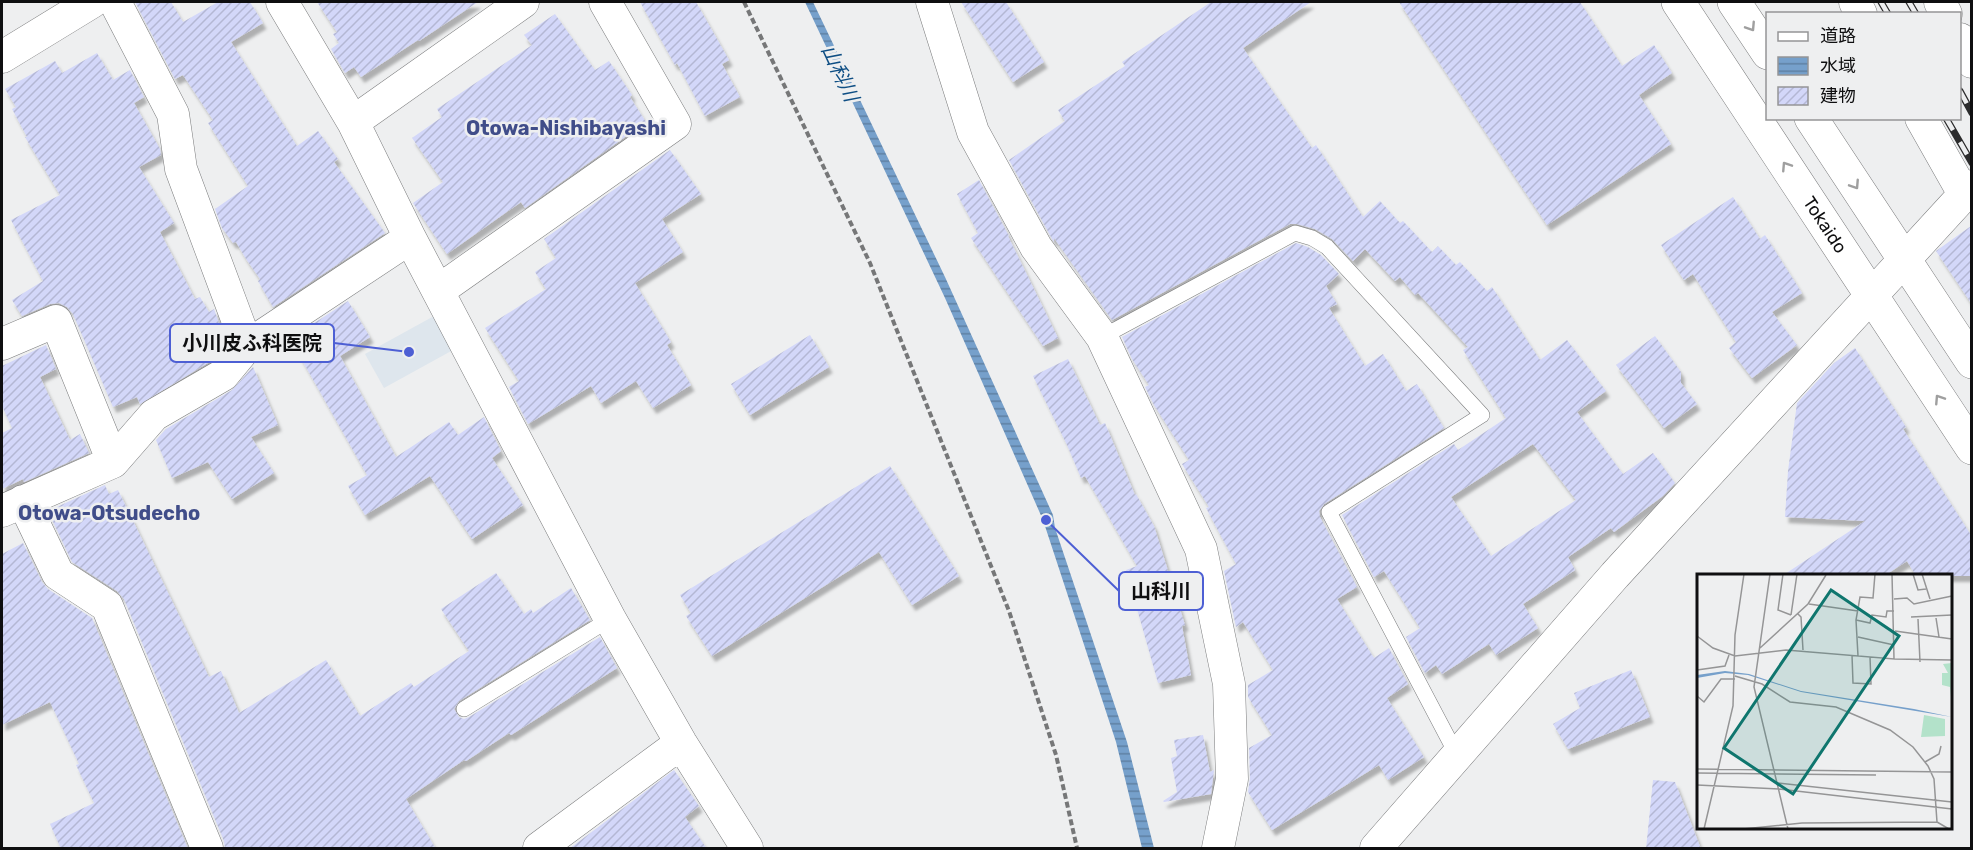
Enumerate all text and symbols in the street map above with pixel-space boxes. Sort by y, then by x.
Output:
legend [1766,12,1961,120]
one-way arrow [1743,21,1755,31]
text: 道路 [1820,25,1856,47]
water label: 山科川 [816,41,864,107]
text: 水域 [1820,55,1856,77]
text: 建物 [1820,85,1856,107]
district label: Otowa-Nishibayashi [466,116,666,140]
one-way arrow [1782,162,1793,173]
one-way arrow [1847,179,1859,189]
street label: Tokaido [1798,192,1852,257]
callout: 小川皮ふ科医院 [170,324,334,362]
text: 小川皮ふ科医院 [182,331,322,355]
one-way arrow [1936,395,1947,406]
district label: Otowa-Otsudecho [18,501,200,525]
callout: 山科川 [1119,572,1203,610]
inset map [1697,574,1952,829]
text: 山科川 [1131,579,1191,603]

